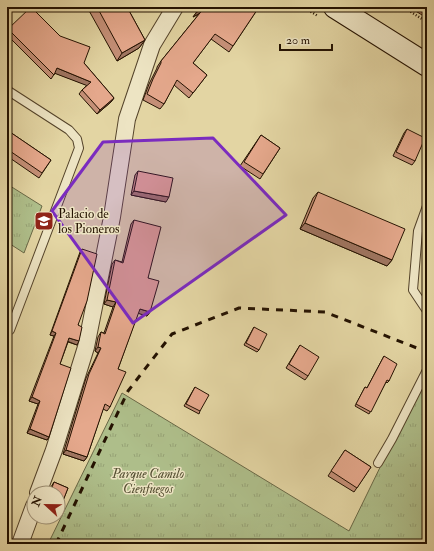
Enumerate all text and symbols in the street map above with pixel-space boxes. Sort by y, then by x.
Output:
scale bar [280,26,332,52]
text: 20 m [286,33,311,48]
place label: Palacio de los Pioneros [58,206,120,237]
school or university icon: Palacio de los Pioneros [33,210,55,232]
park label: Parque Camilo Cienfuegos [111,466,184,497]
north arrow [26,485,66,525]
text: N [29,493,45,509]

